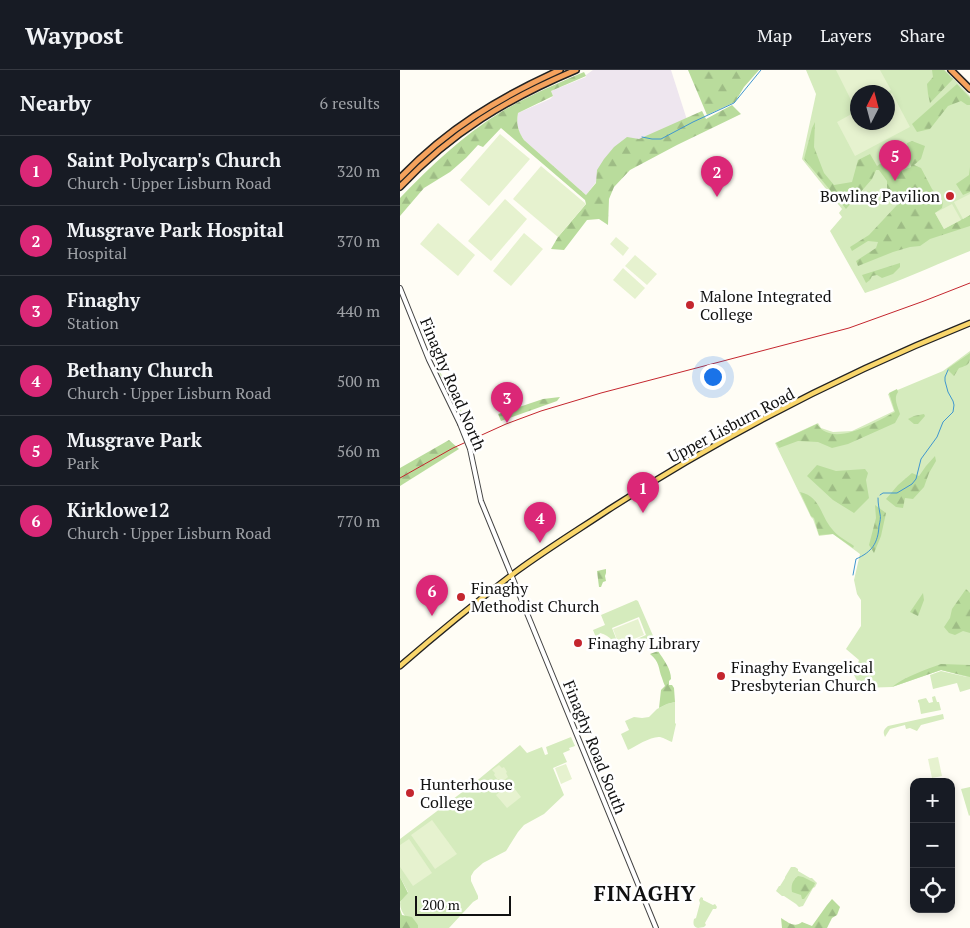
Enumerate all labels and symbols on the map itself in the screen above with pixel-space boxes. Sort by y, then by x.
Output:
north arrow [850,85,895,130]
pin: 5 [879,140,911,181]
pin: 2 [701,156,733,197]
place label: Bowling Pavilion [820,185,940,207]
marker: Bowling Pavilion [944,190,956,202]
place label: Malone Integrated College [700,285,832,325]
marker: Malone Integrated College [684,299,696,311]
street label: Finaghy Road North [415,314,491,454]
your location [700,364,726,390]
pin: 3 [491,382,523,423]
street label: Upper Lisburn Road [664,382,798,468]
pin: 1 [627,472,659,513]
pin: 4 [524,502,556,543]
pin: 6 [416,575,448,616]
place label: Finaghy Methodist Church [471,577,600,617]
marker: Finaghy Methodist Church [455,591,467,603]
place label: Finaghy Library [588,632,701,654]
marker: Finaghy Library [572,637,584,649]
place label: Finaghy Evangelical Presbyterian Church [731,656,877,696]
marker: Finaghy Evangelical Presbyterian Church [715,670,727,682]
street label: Finaghy Road South [558,677,632,818]
place label: Hunterhouse College [420,773,513,813]
marker: Hunterhouse College [404,787,416,799]
district label: FINAGHY [594,879,696,907]
scale bar [415,893,511,916]

